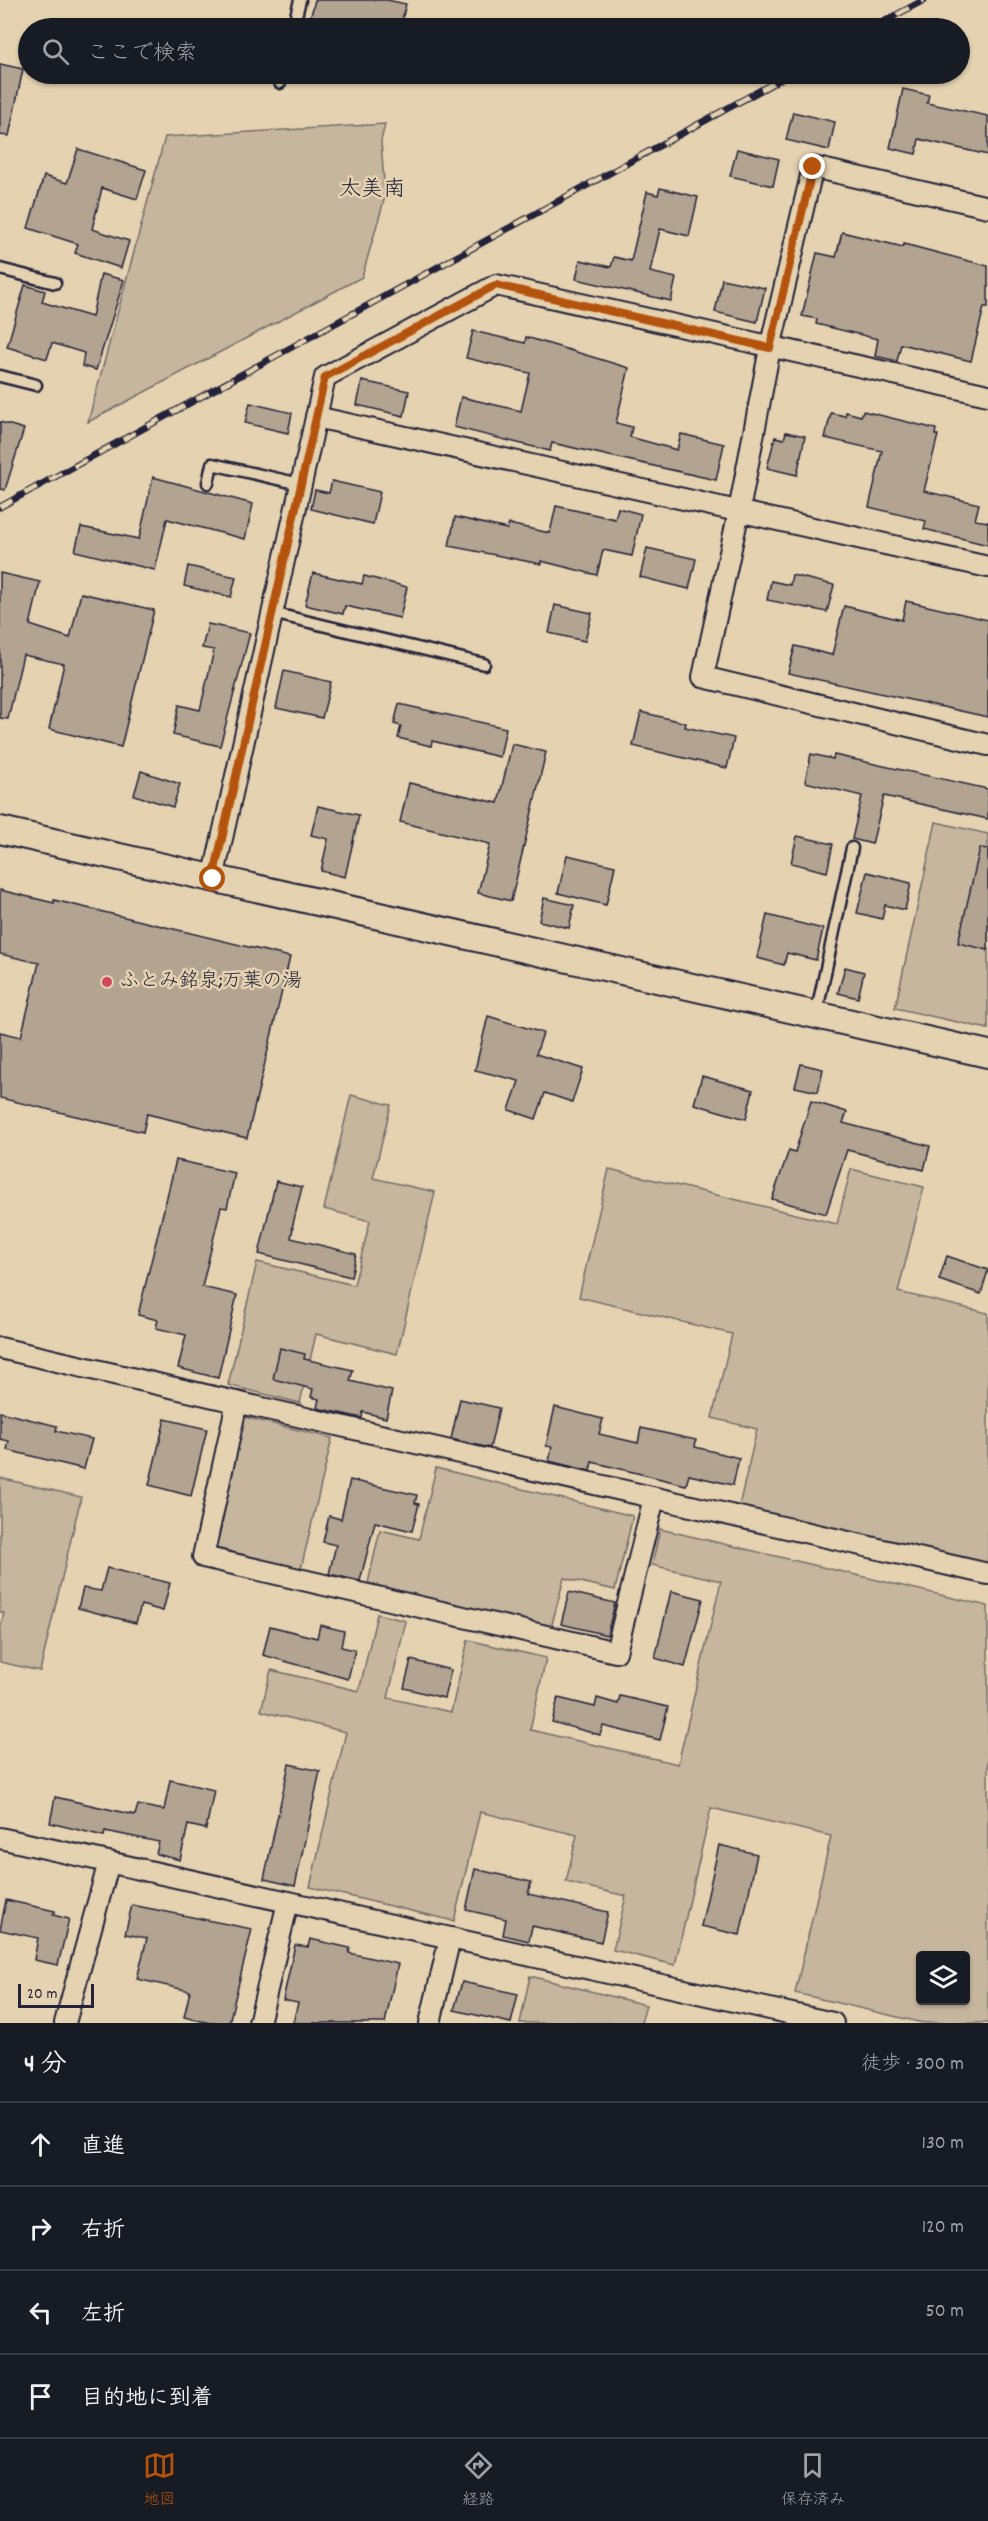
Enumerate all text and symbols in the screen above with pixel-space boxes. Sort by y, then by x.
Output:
search box [18,18,970,84]
icon: search [39,35,72,68]
text: ここで検索 [87,39,197,70]
route end [799,153,825,179]
district label: 太美南 [339,175,405,206]
route start [199,865,225,891]
place label: ふとみ銘泉;万葉の湯 [119,968,302,996]
marker: ふとみ銘泉;万葉の湯 [100,975,114,989]
map controls [916,1951,970,2005]
button: layers [916,1951,970,2005]
scale bar [18,1981,94,2008]
text: 20 m [27,1983,57,2006]
text: 4 分 [24,2047,67,2084]
text: 徒歩 · 300 m [861,2051,964,2079]
icon: ahead [24,2128,57,2161]
text: 130 m [922,2130,964,2158]
text: 直進 [81,2132,125,2163]
icon: right [24,2212,57,2245]
text: 120 m [922,2214,964,2242]
text: 右折 [81,2216,125,2247]
icon: left [24,2296,57,2329]
text: 50 m [926,2298,964,2326]
text: 左折 [81,2300,125,2331]
icon: arrive [24,2380,57,2413]
text: 目的地に到着 [81,2384,213,2415]
tab: 地図 [143,2449,176,2512]
tab: 経路 [462,2449,495,2512]
tab: 保存済み [781,2449,845,2512]

